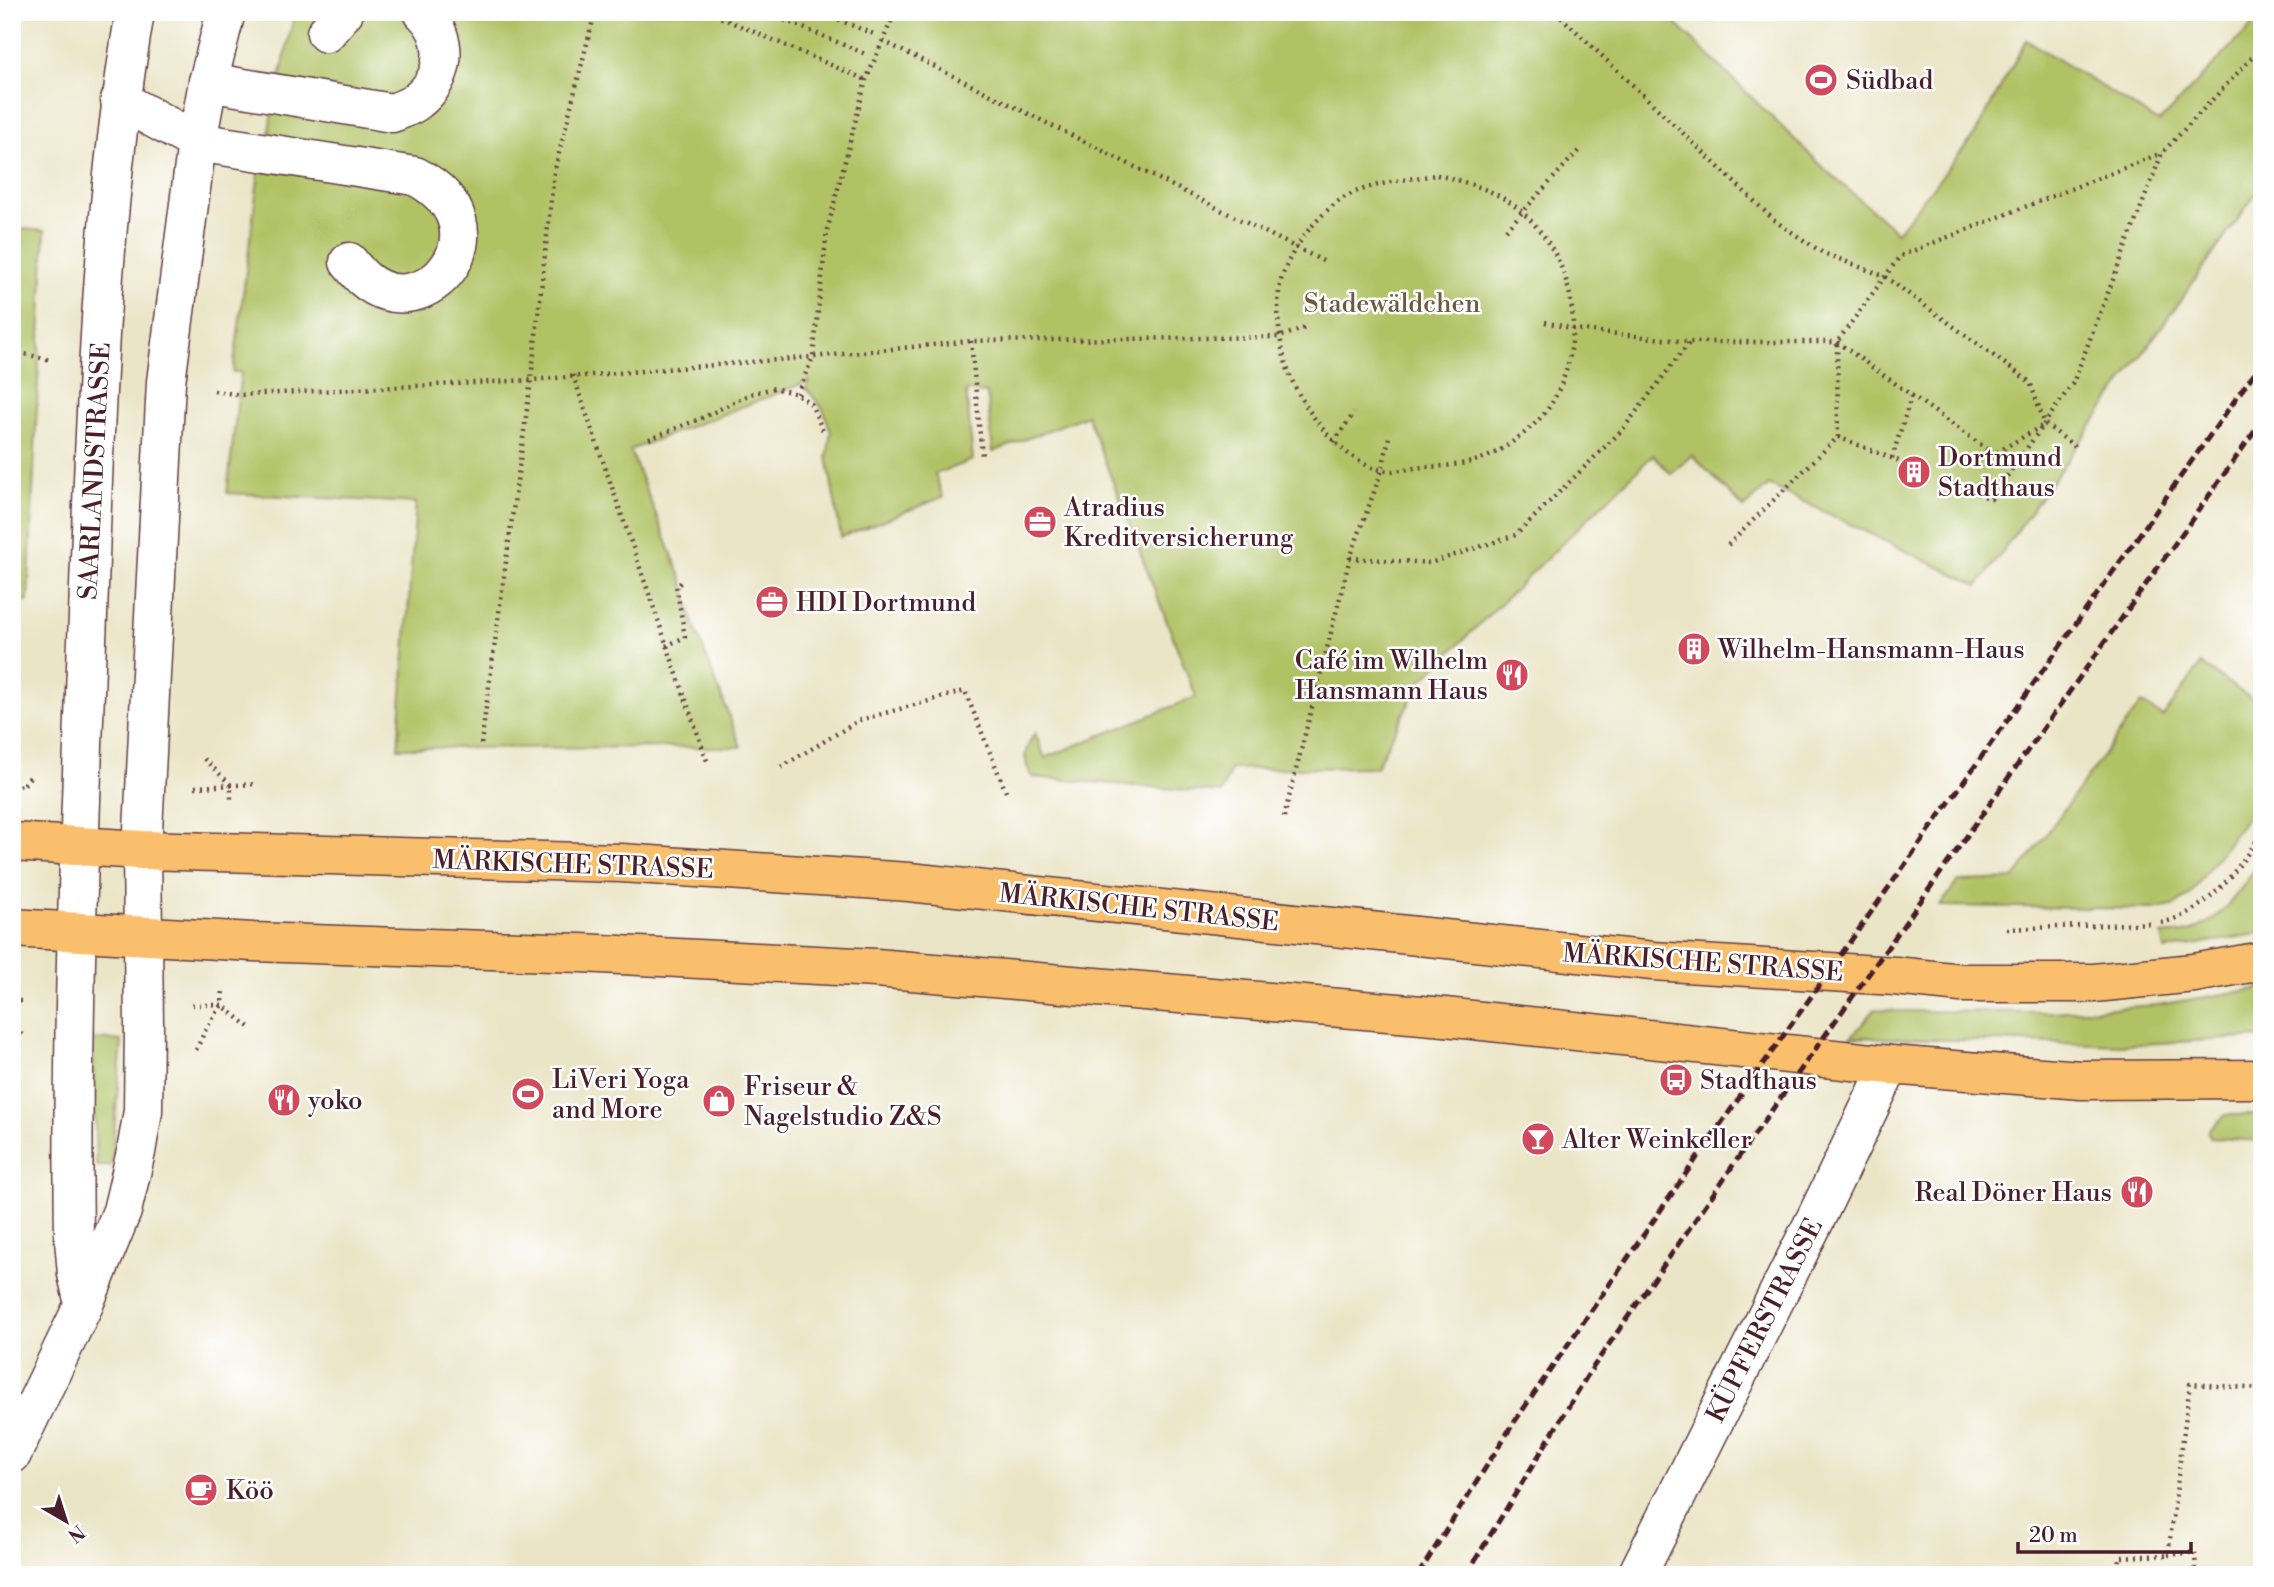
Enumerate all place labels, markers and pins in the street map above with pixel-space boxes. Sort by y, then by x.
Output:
sports icon: Südbad [1802,61,1840,99]
place label: Südbad [1846,65,1933,97]
place label: Dortmund Stadthaus [1938,442,2062,504]
building icon: Dortmund Stadthaus [1895,453,1933,491]
place label: Atradius Kreditversicherung [1063,492,1294,554]
office icon: Atradius Kreditversicherung [1021,503,1059,541]
office icon: HDI Dortmund [753,583,791,621]
place label: HDI Dortmund [796,587,976,619]
building icon: Wilhelm-Hansmann-Haus [1675,630,1713,668]
place label: Wilhelm-Hansmann-Haus [1717,634,2025,666]
place label: Café im Wilhelm Hansmann Haus [1295,645,1488,707]
restaurant icon: Café im Wilhelm Hansmann Haus [1493,656,1531,694]
bus stop icon: Stadthaus [1657,1061,1695,1099]
place label: LiVeri Yoga and More [552,1064,690,1126]
place label: Stadthaus [1700,1065,1817,1097]
place label: Friseur & Nagelstudio Z&S [744,1071,942,1133]
sports icon: LiVeri Yoga and More [509,1075,547,1113]
restaurant icon: yoko [265,1081,303,1119]
shop icon: Friseur & Nagelstudio Z&S [700,1082,738,1120]
place label: yoko [307,1085,363,1117]
bar icon: Alter Weinkeller [1519,1120,1557,1158]
place label: Alter Weinkeller [1561,1124,1752,1156]
restaurant icon: Real Döner Haus [2118,1173,2156,1211]
place label: Real Döner Haus [1915,1177,2112,1209]
cafe icon: Köö [182,1471,220,1509]
place label: Köö [226,1475,274,1507]

